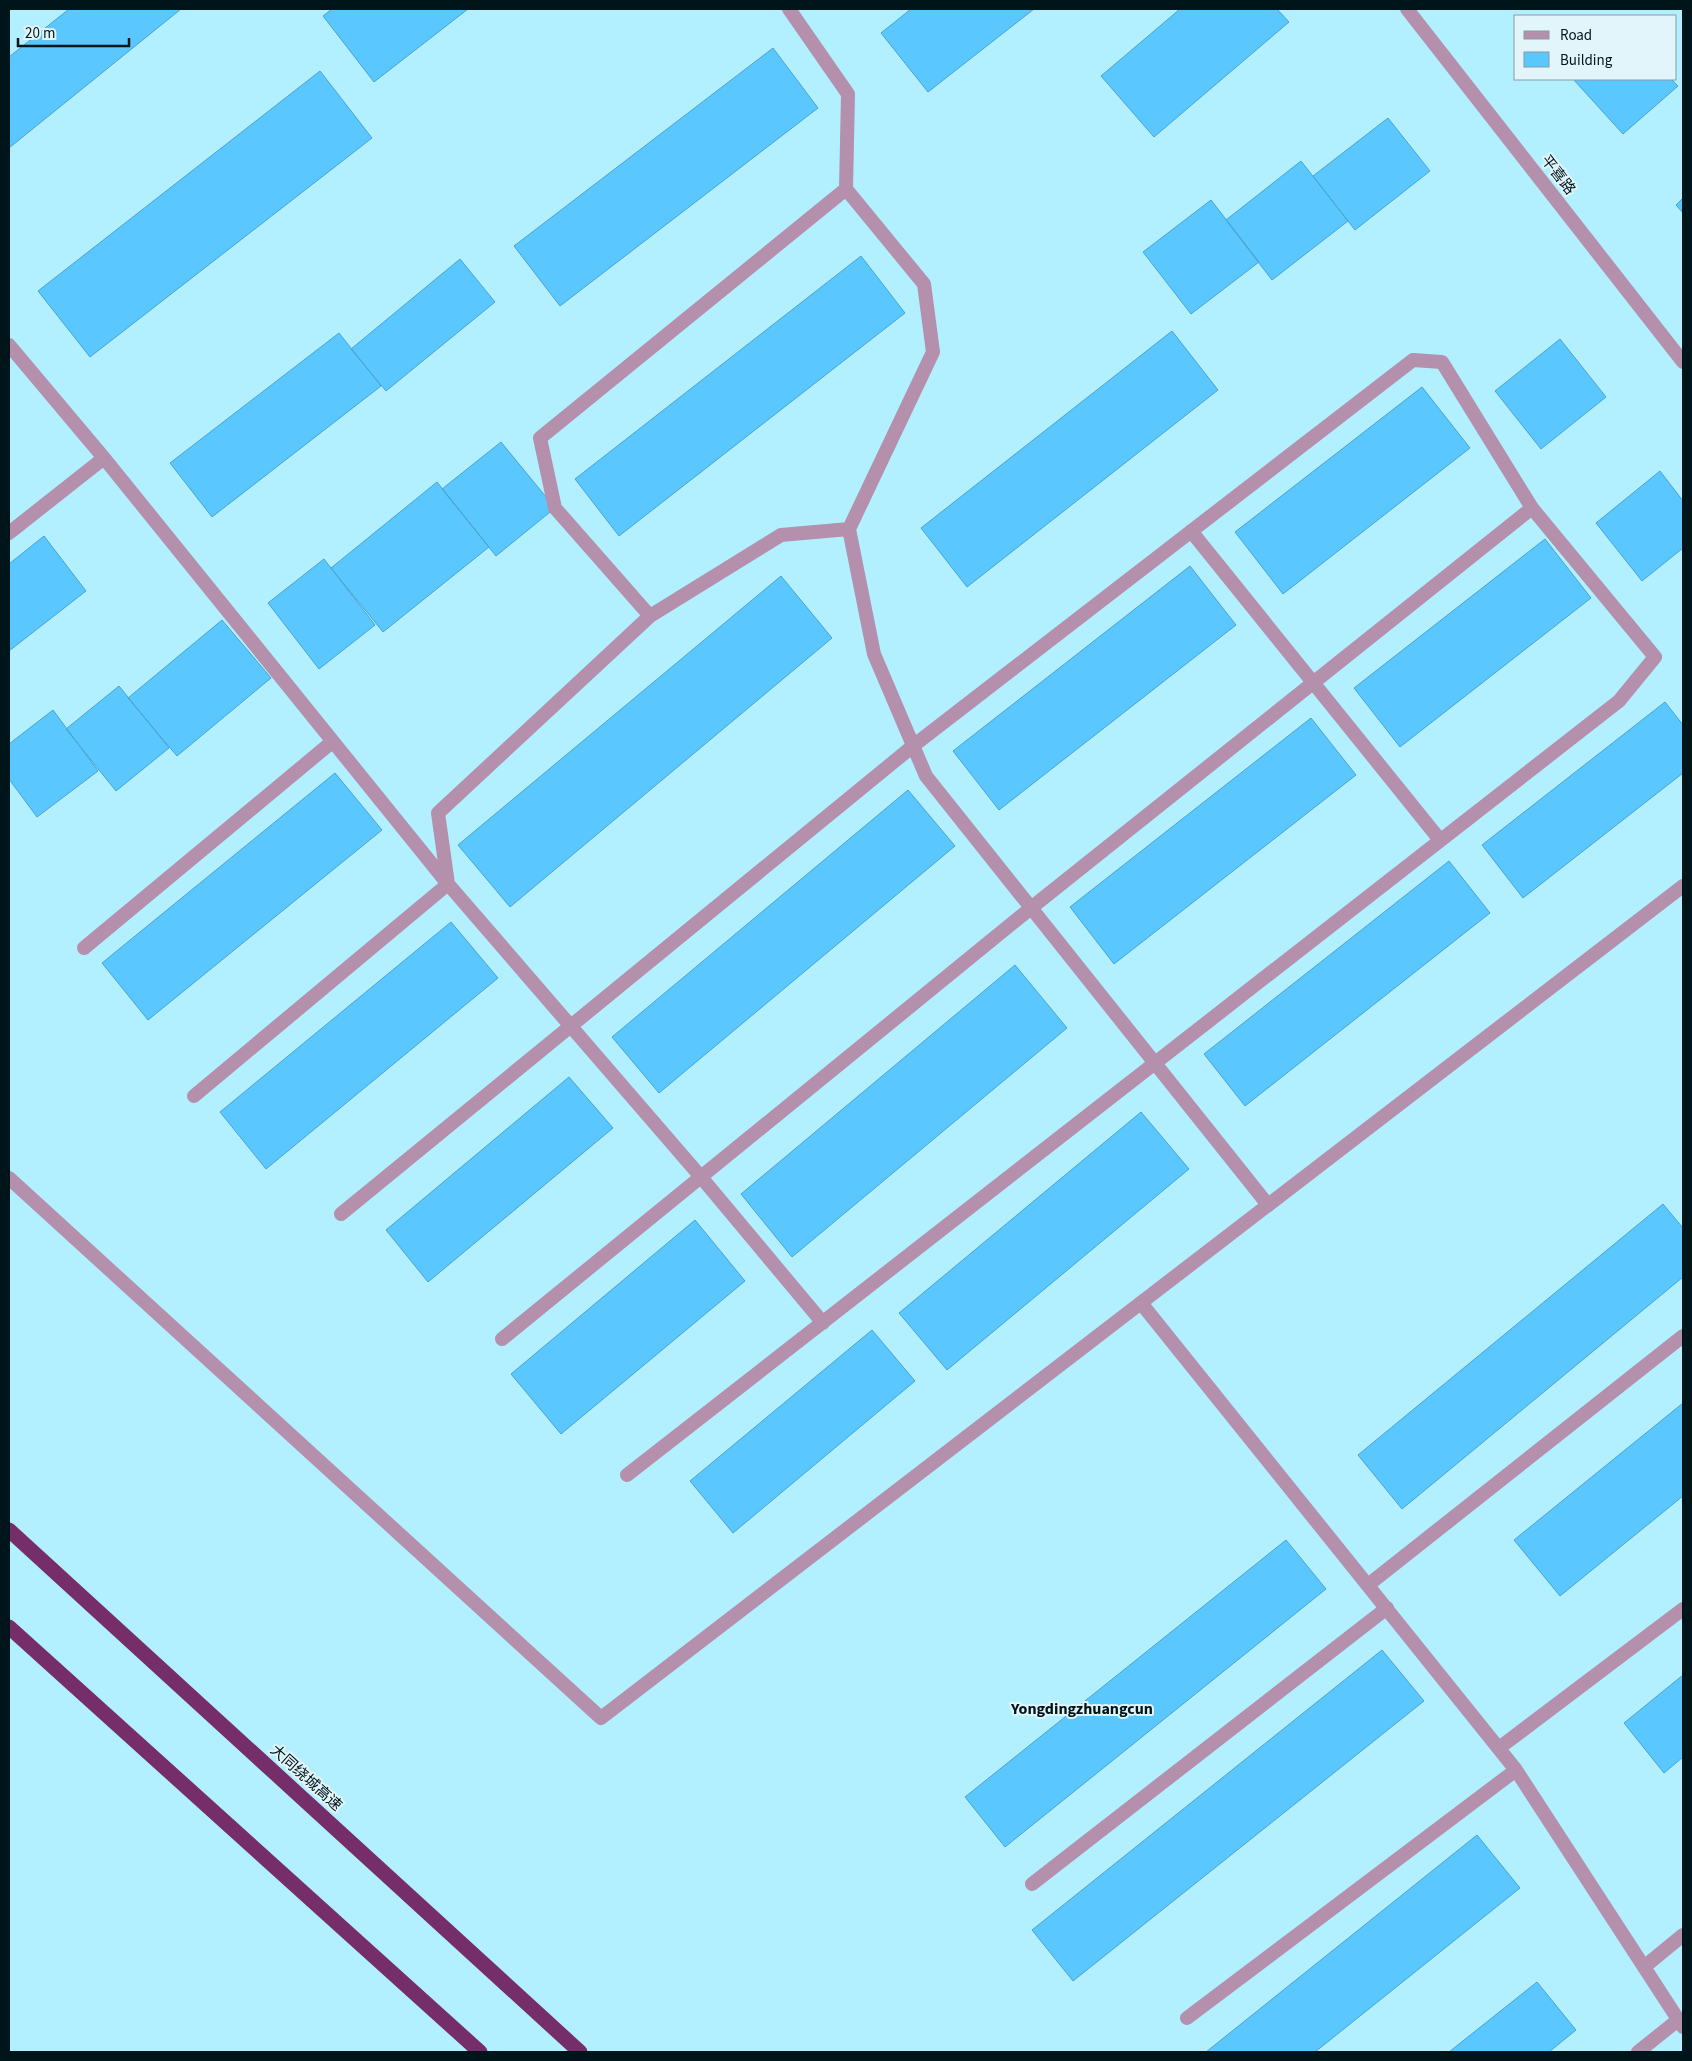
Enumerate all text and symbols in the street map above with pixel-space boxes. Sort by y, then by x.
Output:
scale bar [18,15,129,47]
legend [1514,15,1677,80]
text: 20 m [25,23,55,44]
text: Road [1560,25,1592,46]
text: Building [1560,50,1613,71]
street label: 平喜路 [1536,151,1580,199]
district label: Yongdingzhuangcun [1010,1698,1153,1720]
street label: 大同绕城高速 [266,1740,346,1816]

